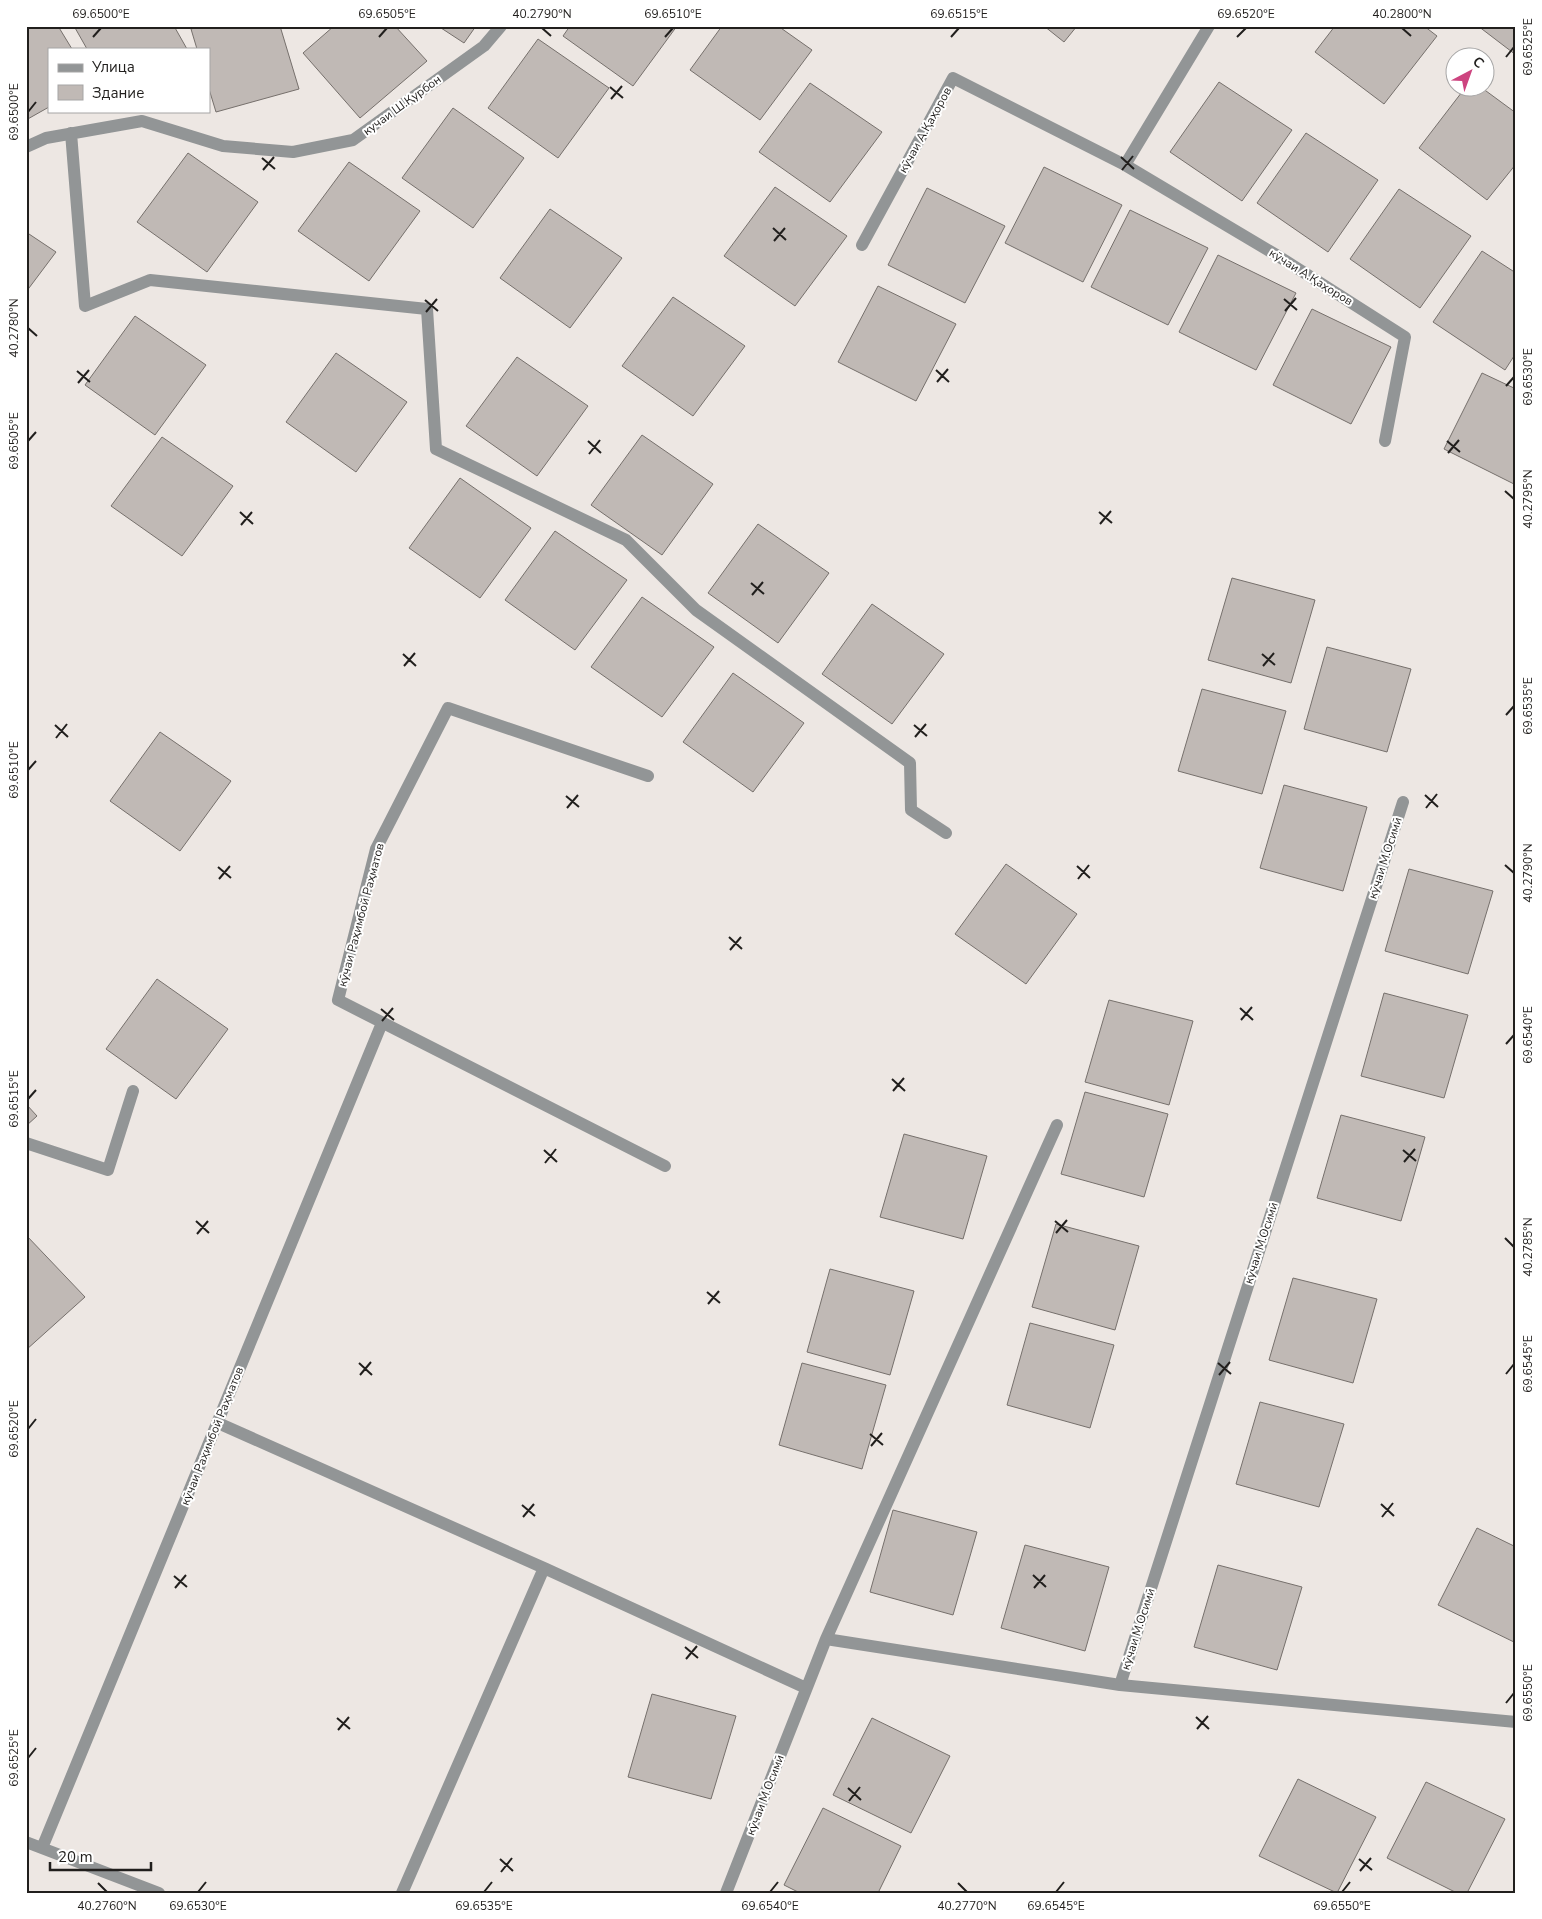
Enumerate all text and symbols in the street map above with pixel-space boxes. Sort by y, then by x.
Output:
text: 69.6500°E [72,6,130,22]
text: 69.6505°E [358,6,416,22]
text: 40.2790°N [512,6,572,22]
text: 69.6510°E [644,6,702,22]
text: 69.6515°E [930,6,988,22]
text: 69.6520°E [1217,6,1275,22]
text: 40.2800°N [1372,6,1432,22]
text: 69.6525°E [1520,18,1536,76]
legend [48,48,210,112]
north arrow [1444,48,1494,98]
text: С [1468,52,1488,73]
text: Улица [91,57,135,77]
street label: кучаи Ш.Қурбон [360,71,444,139]
text: 69.6500°E [6,83,22,141]
text: Здание [92,83,144,103]
street label: кӯчаи А.Қаҳоров [895,84,955,176]
street label: кӯчаи А.Қаҳоров [1266,245,1356,309]
text: 40.2780°N [6,298,22,358]
text: 69.6530°E [1520,348,1536,406]
text: 69.6505°E [6,412,22,470]
text: 40.2795°N [1520,469,1536,529]
text: 69.6535°E [1520,677,1536,735]
text: 69.6510°E [6,741,22,799]
street label: кӯчаи М.Осимӣ [1364,815,1406,901]
street label: кӯчаи Раҳимбой Раҳматов [334,841,388,989]
text: 40.2790°N [1520,843,1536,903]
text: 69.6540°E [1520,1006,1536,1064]
text: 69.6515°E [6,1070,22,1128]
street label: кӯчаи М.Осимӣ [1240,1200,1282,1286]
text: 40.2785°N [1520,1217,1536,1277]
text: 69.6545°E [1520,1335,1536,1393]
street label: кӯчаи Раҳимбой Раҳматов [177,1364,247,1508]
text: 69.6520°E [6,1400,22,1458]
street label: кӯчаи М.Осимӣ [1117,1586,1159,1672]
text: 69.6550°E [1520,1664,1536,1722]
text: 69.6525°E [6,1729,22,1787]
street label: кӯчаи М.Осимӣ [742,1752,788,1838]
scale bar [50,1839,151,1871]
text: 20 m [58,1847,93,1867]
text: 40.2760°N [77,1898,137,1914]
text: 69.6530°E [169,1898,227,1914]
text: 69.6535°E [455,1898,513,1914]
text: 69.6540°E [741,1898,799,1914]
text: 40.2770°N [937,1898,997,1914]
text: 69.6545°E [1027,1898,1085,1914]
text: 69.6550°E [1313,1898,1371,1914]

